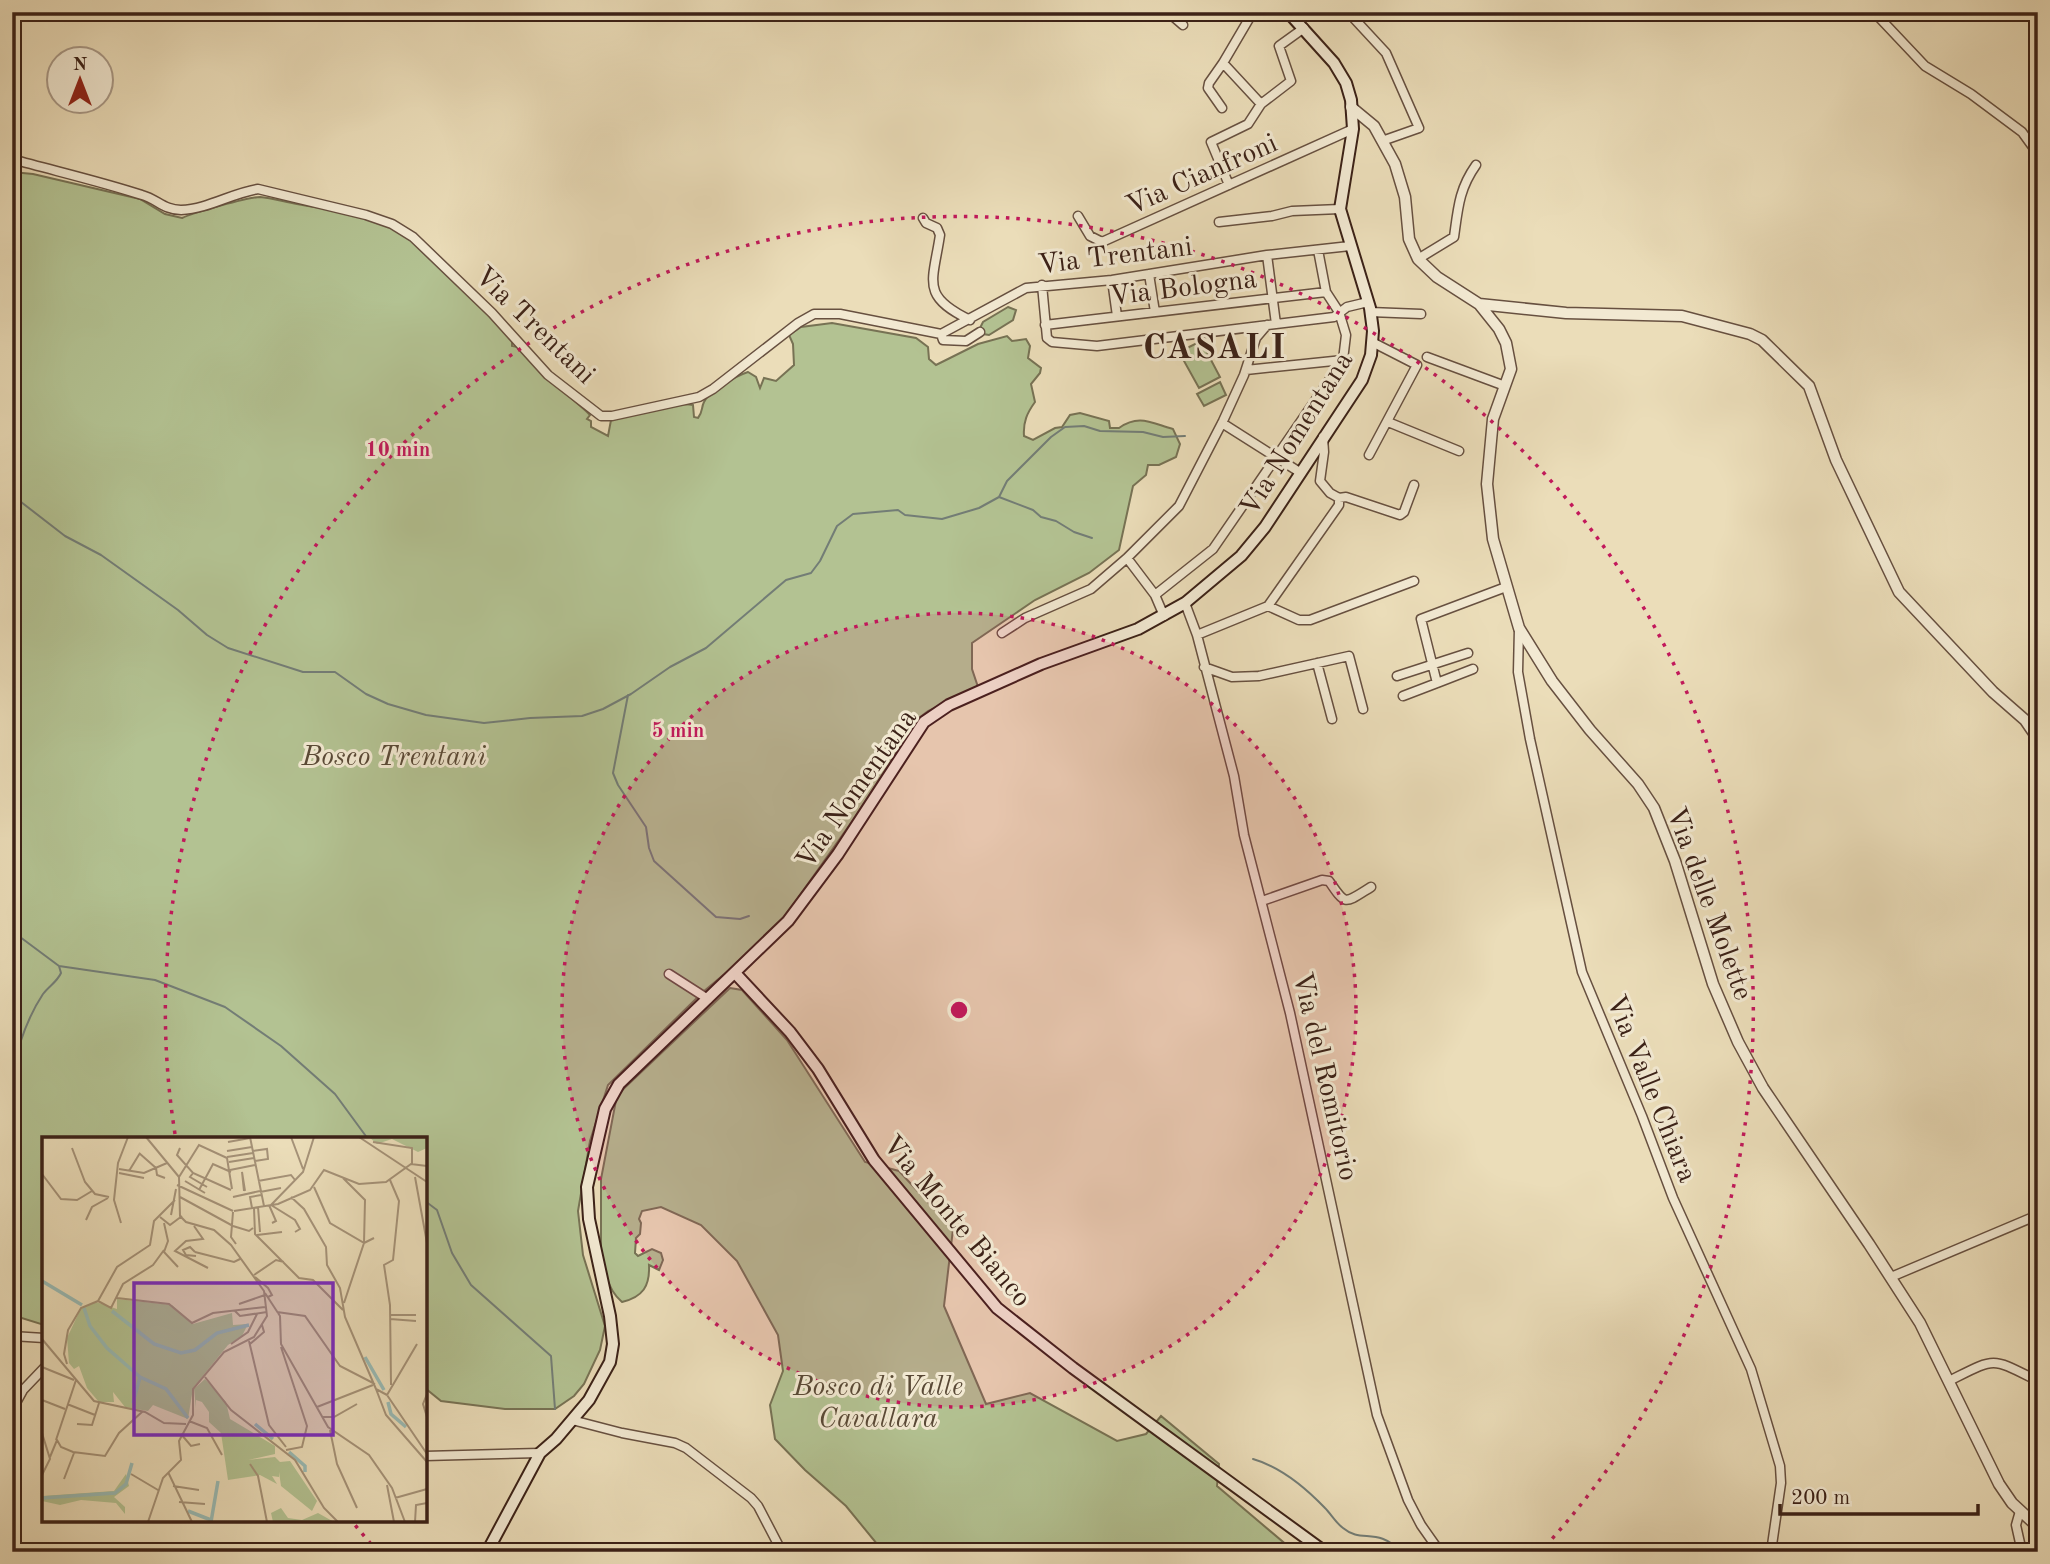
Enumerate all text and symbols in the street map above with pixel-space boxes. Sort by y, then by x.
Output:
north arrow [46,46,116,116]
text: N [73,56,88,75]
street label: Via Cianfroni [1122,130,1282,222]
street label: Via Trentani [1037,234,1194,280]
street label: Via Trentani [468,262,600,390]
street label: Via Bologna [1108,266,1259,312]
district label: CASALI [1143,331,1287,366]
street label: Via Nomentana [1236,347,1359,522]
text: 10 min [366,440,430,461]
street label: Via Nomentana [792,705,923,875]
text: 5 min [652,721,704,742]
park label: Bosco Trentani [301,744,486,772]
street label: Via delle Molette [1660,804,1756,1004]
street label: Via del Romitorio [1286,970,1362,1184]
street label: Via Valle Chiara [1600,991,1701,1187]
centre of rings [947,998,971,1022]
street label: Via Monte Bianco [876,1131,1035,1313]
inset map [42,1137,427,1522]
park label: Bosco di Valle Cavallara [792,1374,963,1434]
scale bar [1780,1473,1978,1517]
text: 200 m [1791,1488,1850,1509]

